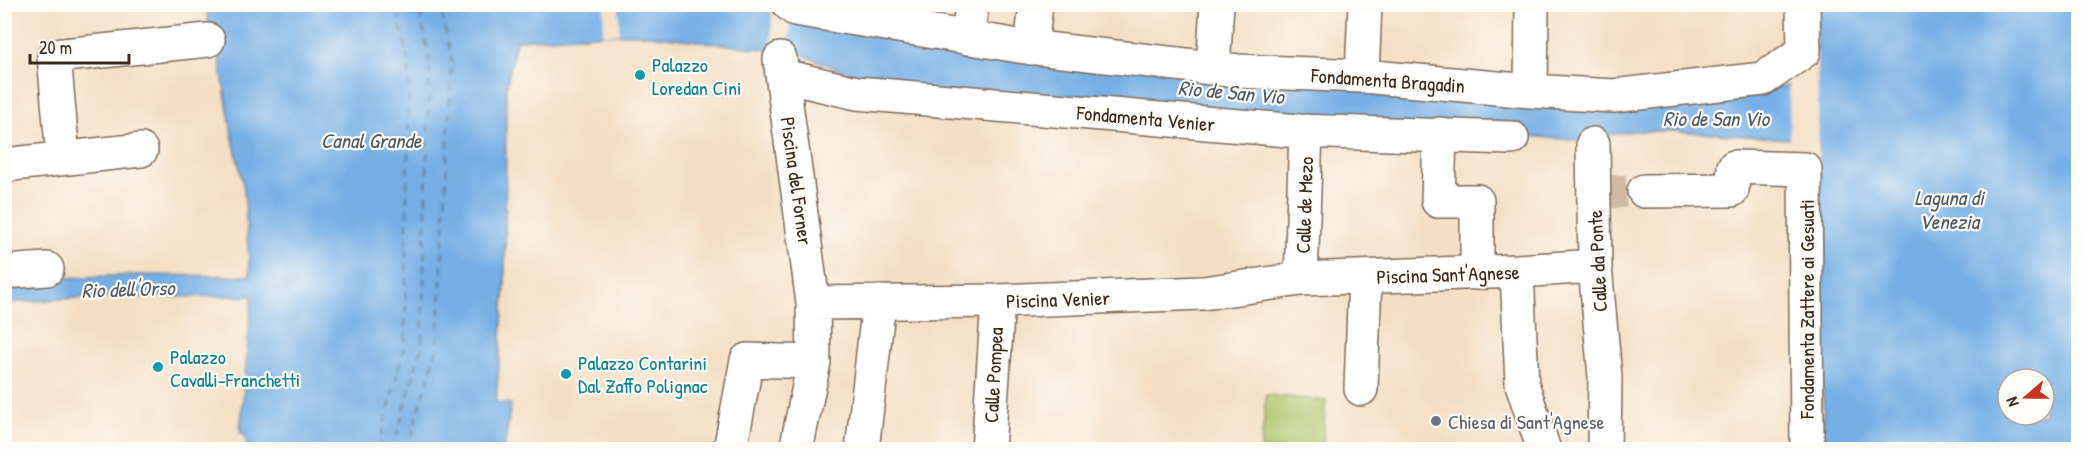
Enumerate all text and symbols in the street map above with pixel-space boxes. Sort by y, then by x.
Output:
scale bar [30,27,129,65]
text: 20 m [39,35,72,60]
place label: Palazzo Loredan Cini [652,51,741,101]
street label: Fondamenta Bragadin [1309,61,1466,99]
marker: Palazzo Loredan Cini [633,68,647,82]
water label: Rio de San Vio [1177,73,1287,111]
street label: Fondamenta Venier [1075,98,1216,138]
water label: Rio de San Vio [1663,104,1771,133]
street label: Piscina del Forner [775,115,819,247]
water label: Canal Grande [321,126,423,155]
street label: Calle de Mezo [1289,156,1319,254]
water label: Laguna di Venezia [1914,183,1986,236]
street label: Fondamenta Zattere ai Gesuati [1793,199,1820,420]
street label: Calle da Ponte [1581,209,1613,313]
street label: Piscina Sant'Agnese [1376,258,1520,290]
water label: Rio dell'Orso [81,273,176,305]
street label: Piscina Venier [1006,284,1111,314]
street label: Calle Pompea [977,326,1009,423]
place label: Palazzo Cavalli-Franchetti [170,343,300,393]
place label: Palazzo Contarini Dal Zaffo Polignac [578,349,708,399]
marker: Palazzo Cavalli-Franchetti [151,360,165,374]
marker: Palazzo Contarini Dal Zaffo Polignac [559,367,573,381]
north arrow [1996,367,2056,427]
text: N [2000,394,2024,410]
place label: Chiesa di Sant'Agnese [1448,408,1604,435]
marker: Chiesa di Sant'Agnese [1429,414,1443,428]

